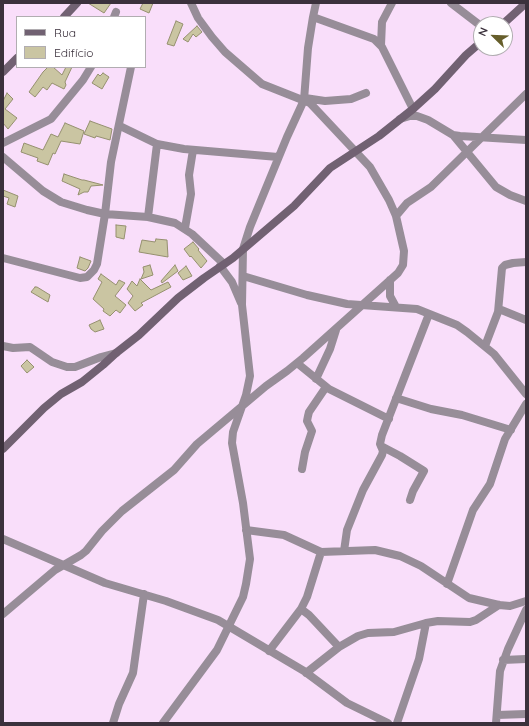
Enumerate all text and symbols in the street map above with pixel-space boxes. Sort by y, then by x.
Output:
legend [16,16,146,68]
north arrow [473,16,513,56]
text: Rua [54,25,76,40]
text: N [475,25,491,38]
text: Edifício [54,45,94,60]

